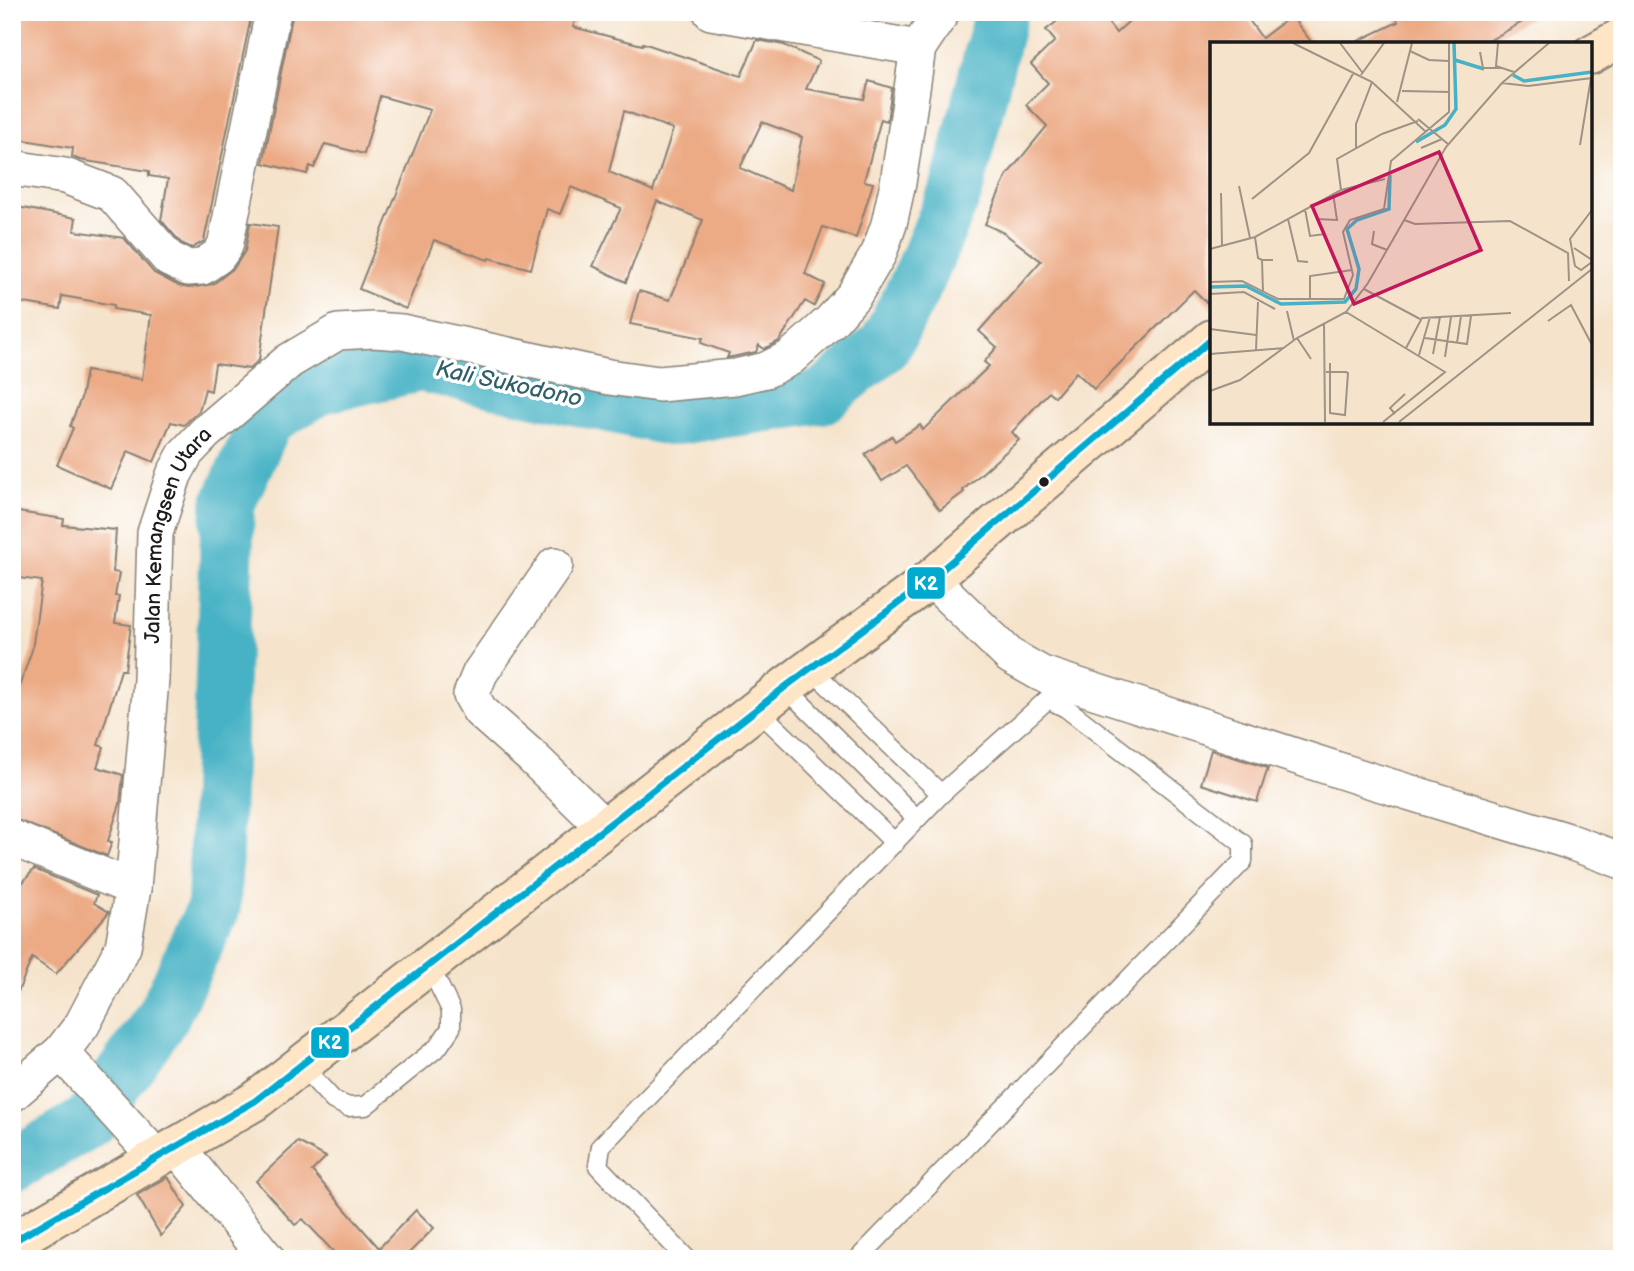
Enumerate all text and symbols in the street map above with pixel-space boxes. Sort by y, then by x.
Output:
inset map [1210,42,1592,424]
water label: Kali Sukodono [433,355,585,413]
street label: Jalan Kemangsen Utara [139,422,217,644]
unlabelled marker [1037,475,1051,489]
line badge: K2 [906,566,946,600]
text: K2 [914,573,939,596]
line badge: K2 [310,1026,350,1059]
text: K2 [318,1032,343,1055]

